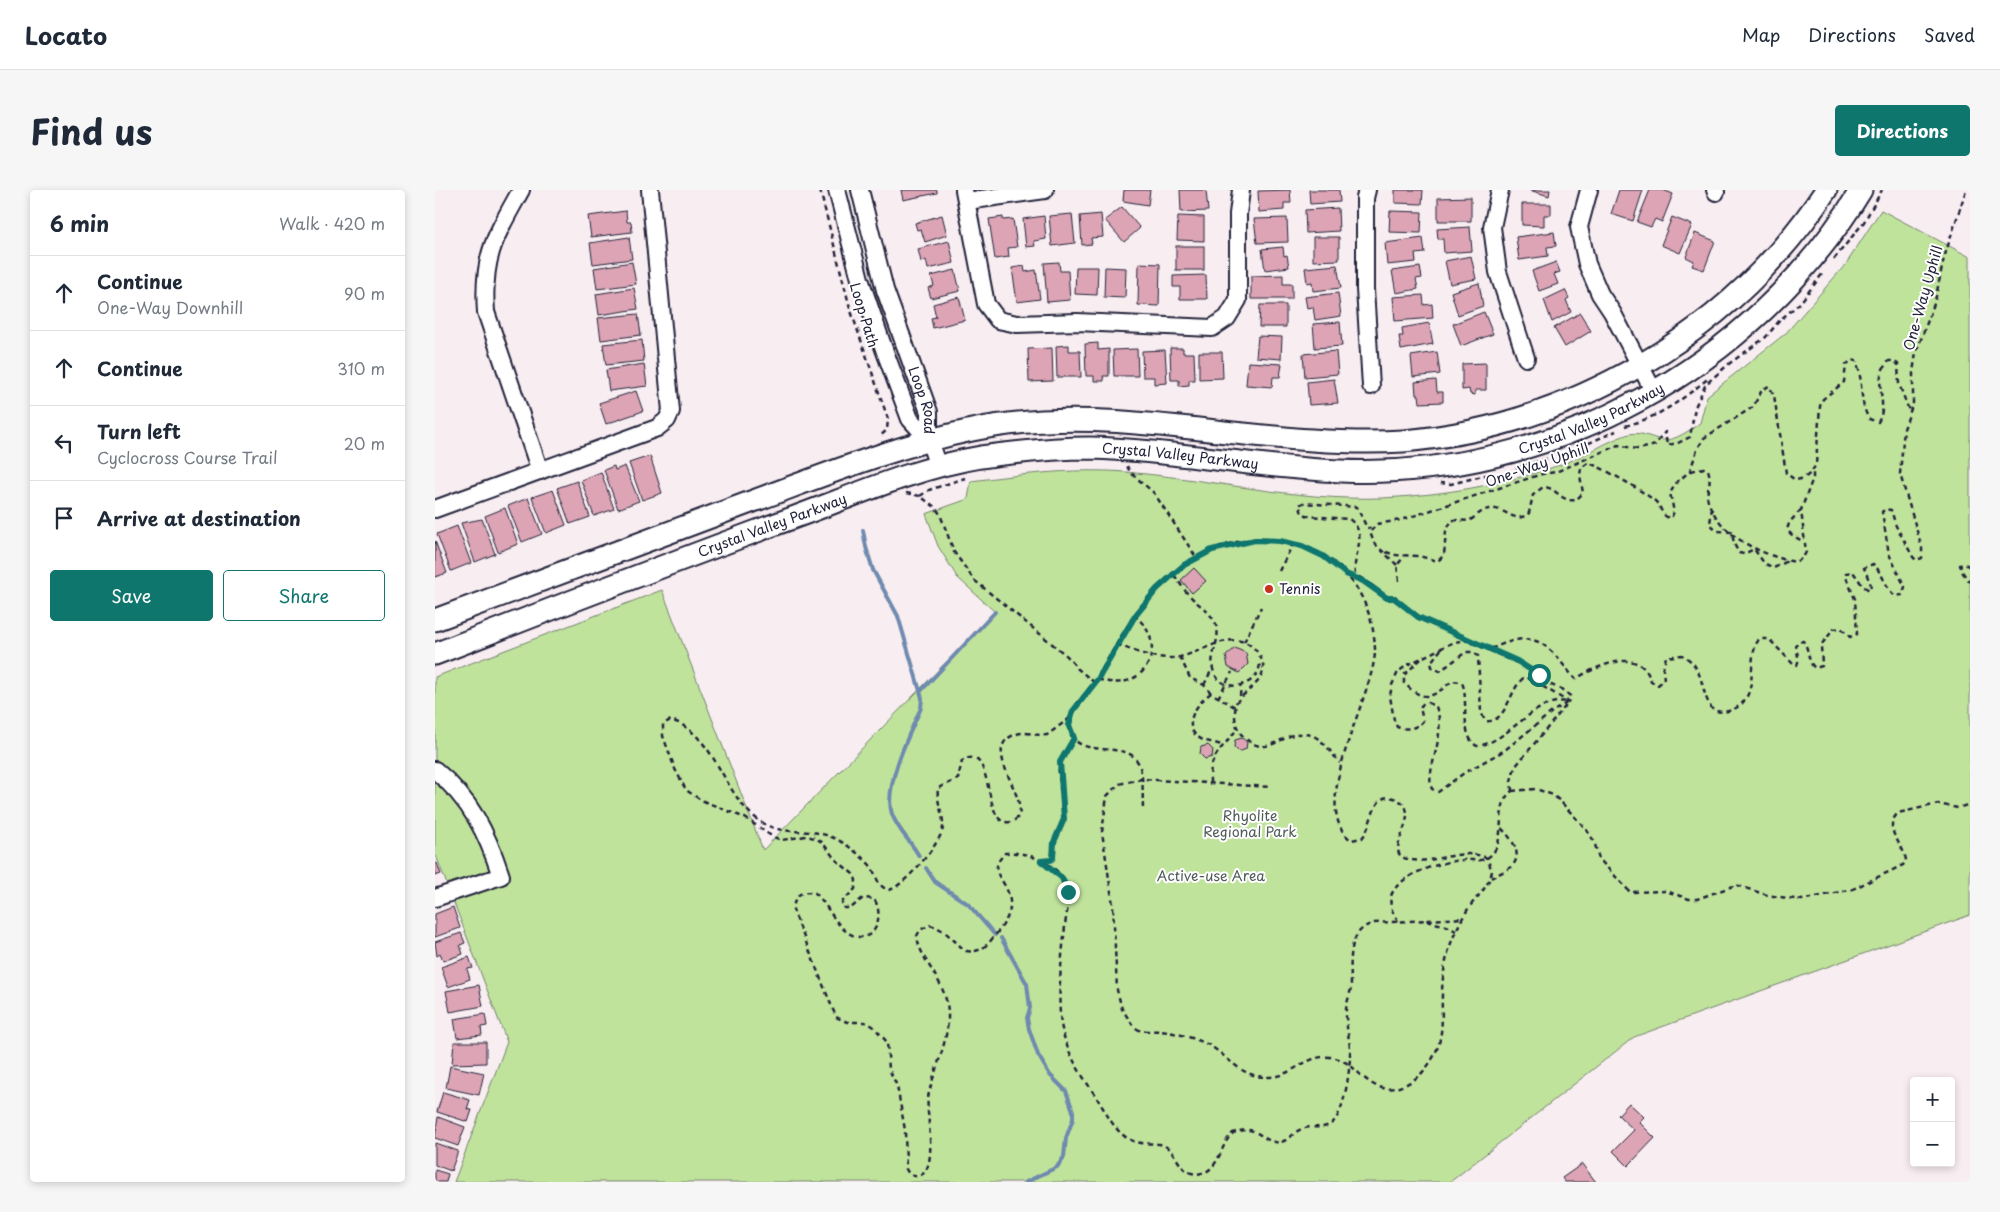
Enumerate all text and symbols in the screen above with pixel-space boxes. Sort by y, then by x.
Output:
text: Locato [25,17,107,53]
text: Map [1742,21,1780,48]
text: Directions [1808,21,1896,48]
text: Saved [1924,21,1975,48]
text: Find us [30,104,152,157]
button: Directions [1835,105,1970,156]
text: 6 min [50,207,109,239]
text: Walk · 420 m [279,211,385,235]
street label: One-Way Uphill [1898,243,1948,353]
text: Continue [97,267,183,295]
icon: ahead [50,279,78,307]
street label: Loop Path [845,280,884,350]
text: 90 m [344,281,385,305]
text: One-Way Downhill [97,295,243,319]
icon: ahead [50,354,78,382]
text: Continue [97,354,183,382]
text: 310 m [337,356,385,380]
street label: Loop Road [903,363,940,434]
street label: Crystal Valley Parkway [1516,377,1668,459]
text: Turn left [97,417,181,445]
icon: left [50,429,78,457]
text: 20 m [344,431,385,455]
street label: Crystal Valley Parkway [1101,437,1260,474]
street label: One-Way Uphill [1482,437,1591,492]
text: Cyclocross Course Trail [97,445,278,469]
street label: Crystal Valley Parkway [695,488,849,562]
icon: arrive [50,504,78,532]
text: Arrive at destination [97,504,301,532]
button: Save [50,570,213,621]
button: Share [223,570,385,621]
place label: Tennis [1279,578,1320,599]
marker: Tennis [1263,583,1275,595]
route start [1528,664,1551,687]
park label: Rhyolite Regional Park [1203,805,1297,842]
park label: Active-use Area [1157,865,1265,886]
route end [1057,881,1080,904]
map controls [1910,1077,1955,1167]
button: + [1910,1077,1955,1122]
button: − [1910,1122,1955,1167]

